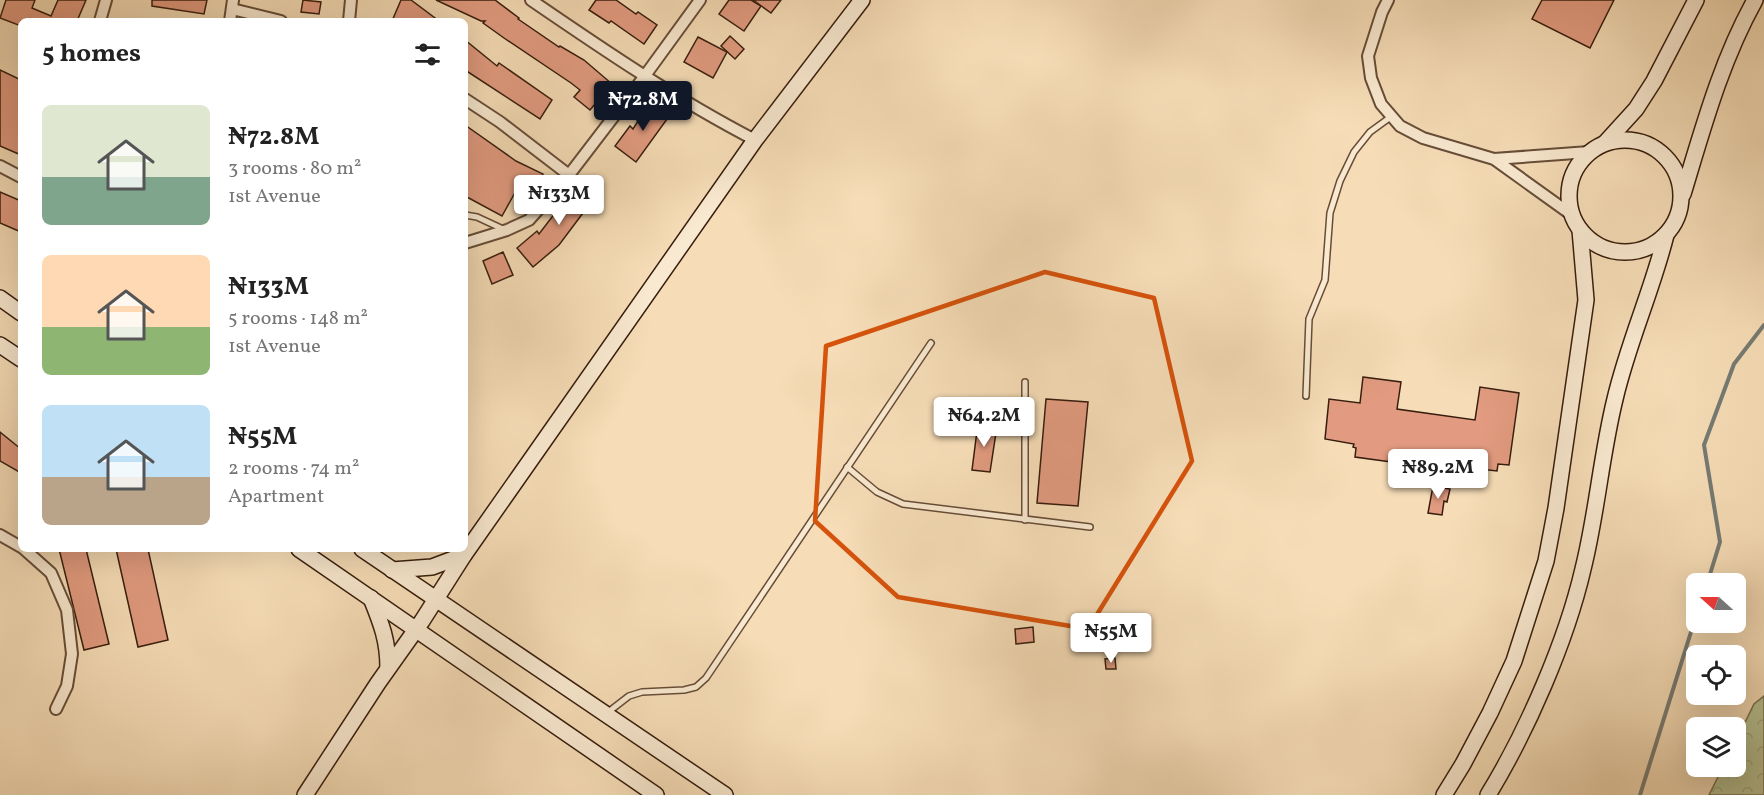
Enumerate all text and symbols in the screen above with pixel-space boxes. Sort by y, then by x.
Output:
text: 5 homes [42,36,141,72]
icon: filters [411,38,444,71]
pin: ₦72.8M [594,81,692,132]
text: ₦72.8M [608,86,678,114]
text: ₦72.8M [228,119,319,155]
icon: home [90,129,162,201]
text: 3 rooms · 80 m² [228,155,361,183]
pin: ₦133M [517,175,601,226]
text: ₦133M [528,180,590,208]
text: 1st Avenue [228,183,321,211]
text: ₦133M [228,269,309,305]
icon: home [90,279,162,351]
text: 5 rooms · 148 m² [228,305,368,333]
text: 1st Avenue [228,333,321,361]
pin: ₦64.2M [935,397,1033,448]
text: ₦64.2M [948,402,1020,430]
text: ₦55M [228,419,297,455]
icon: home [90,429,162,501]
pin: ₦89.2M [1389,449,1487,500]
text: ₦89.2M [1402,454,1474,482]
text: 2 rooms · 74 m² [228,455,359,483]
text: Apartment [228,483,324,511]
north arrow [1686,573,1746,633]
map controls [1686,573,1746,777]
pin: ₦55M [1075,613,1147,664]
text: ₦55M [1084,618,1138,646]
button: locate [1686,645,1746,705]
button: layers [1686,717,1746,777]

